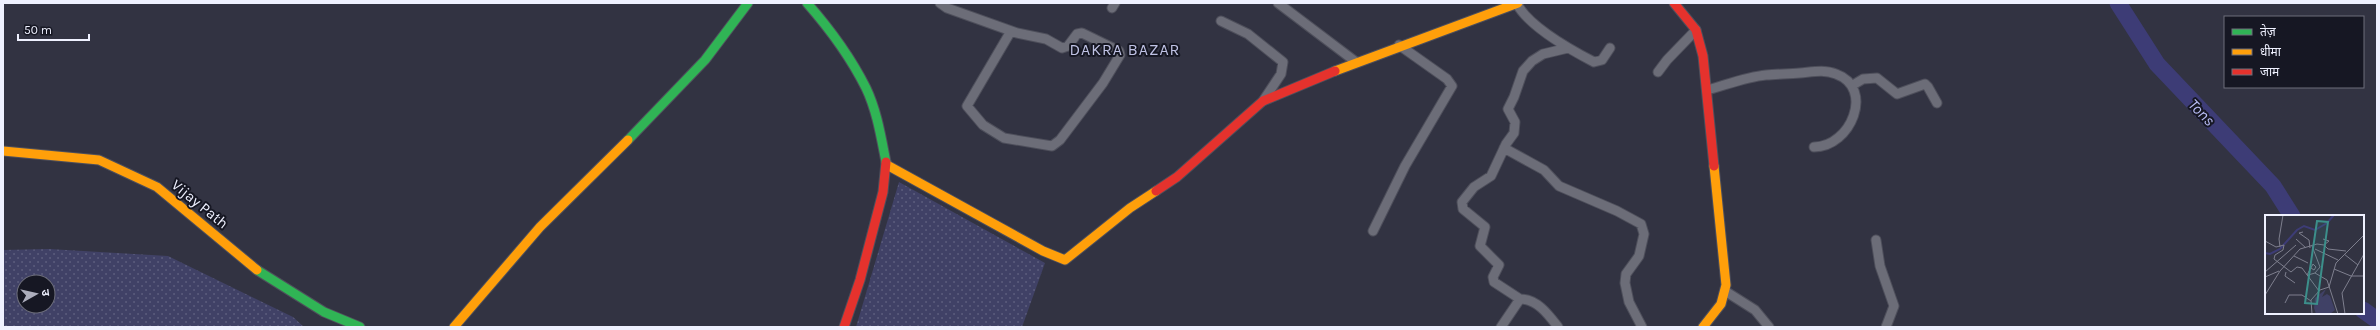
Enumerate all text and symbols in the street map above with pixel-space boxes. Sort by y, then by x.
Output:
scale bar [18,16,89,42]
legend [2224,16,2364,88]
text: 50 m [24,23,52,37]
text: तेज़ [2260,24,2277,39]
district label: DAKRA BAZAR [1070,40,1180,59]
text: धीमा [2260,44,2282,59]
text: जाम [2260,65,2280,79]
water label: Tons [2184,95,2219,130]
street label: Vijay Path [168,176,232,232]
inset map [2265,215,2364,314]
north arrow [16,274,56,314]
text: उ [39,289,52,297]

